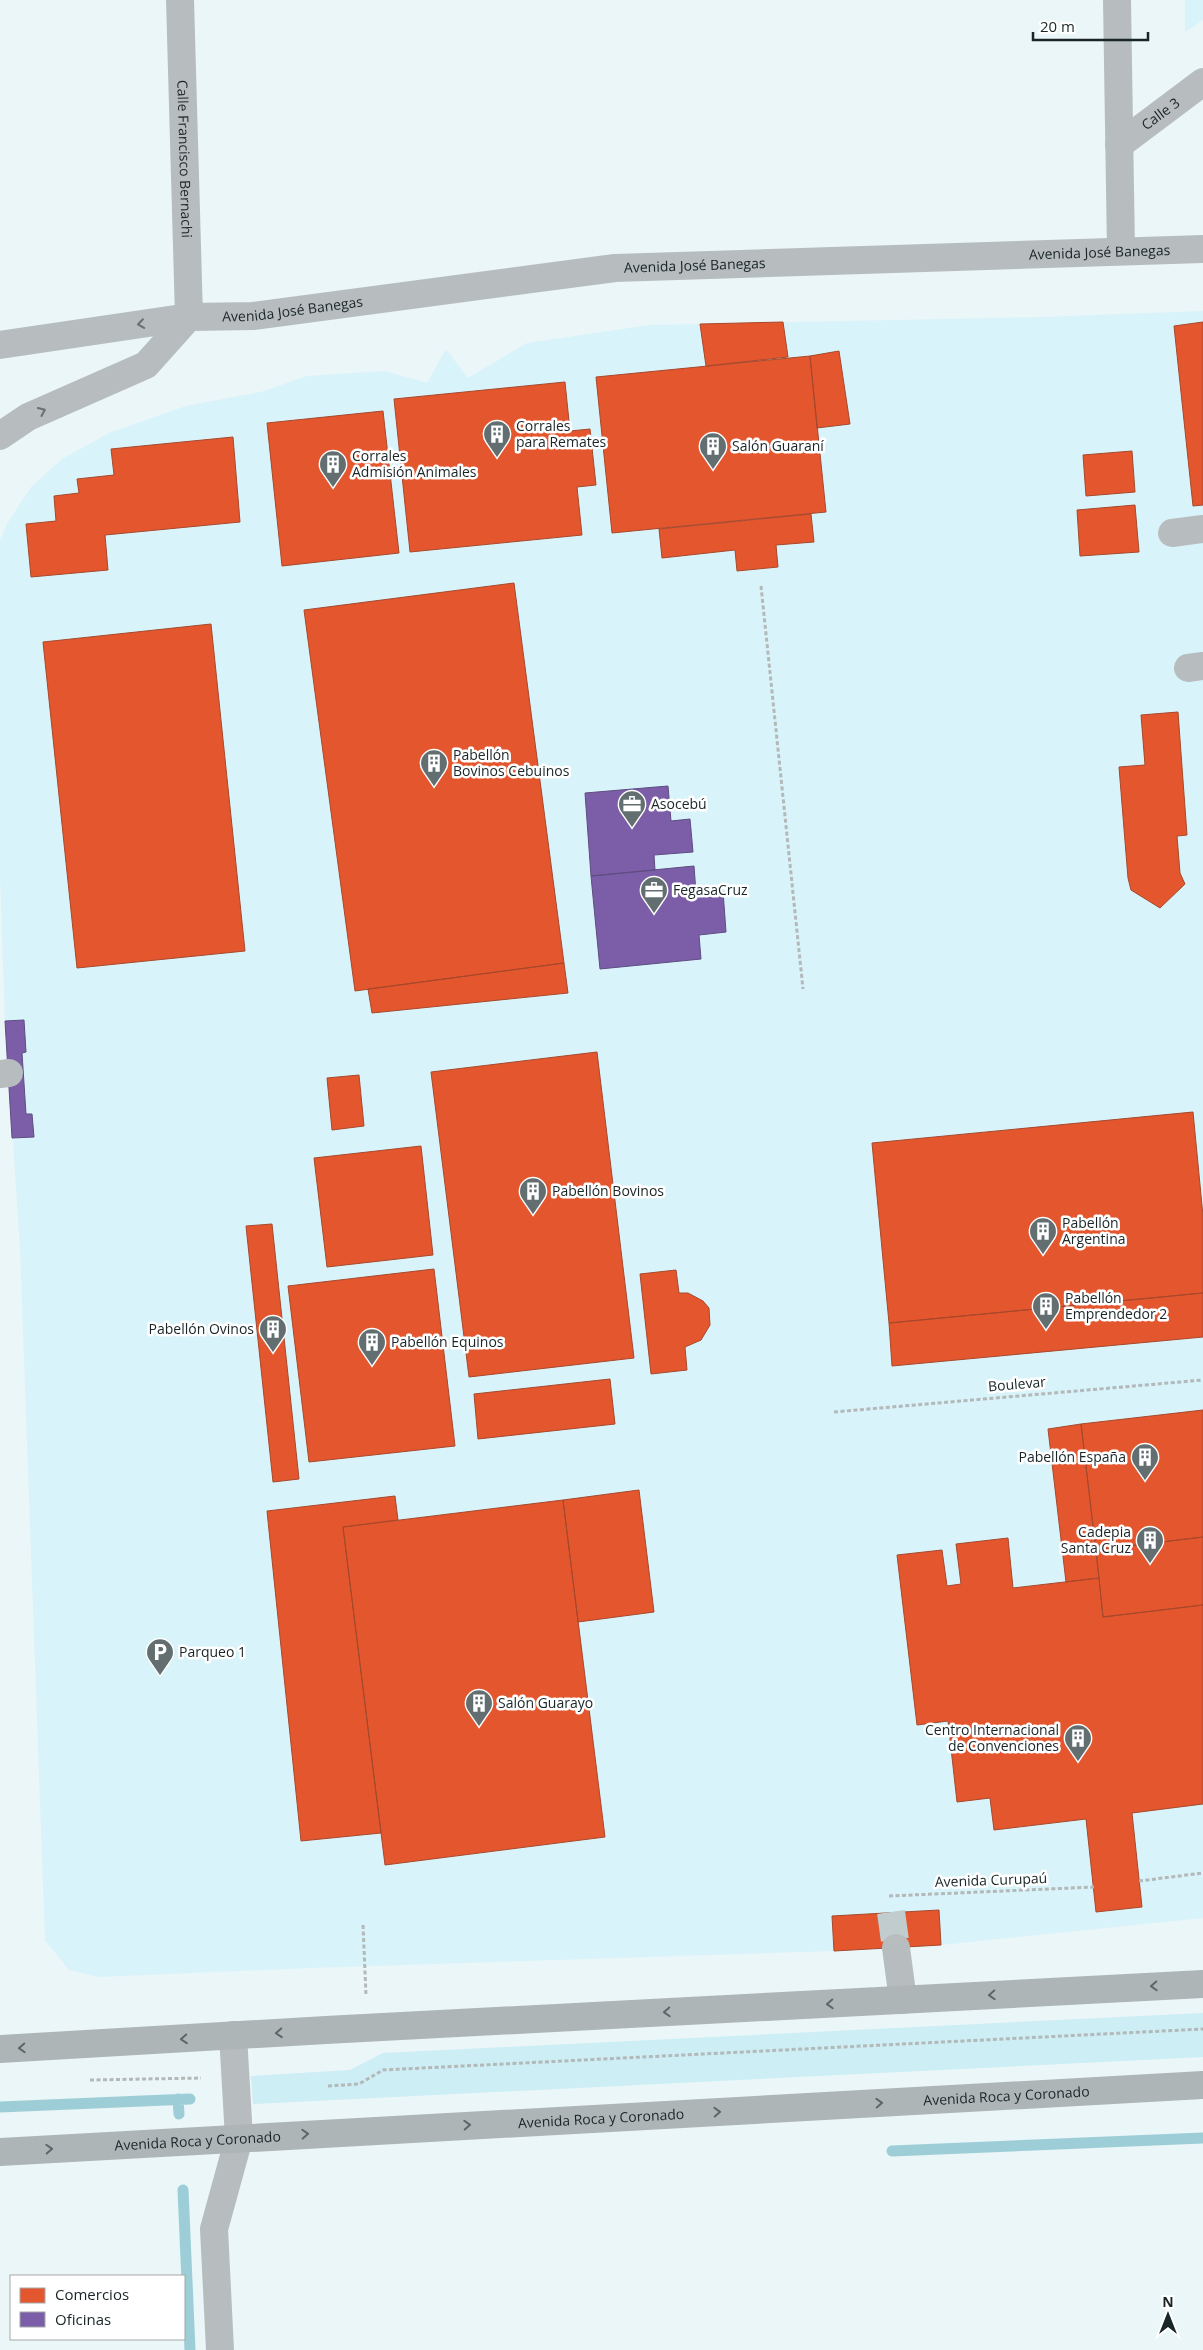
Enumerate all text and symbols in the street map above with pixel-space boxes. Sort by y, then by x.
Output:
scale bar [1033,10,1148,42]
text: 20 m [1040,16,1075,36]
street label: Calle Francisco Bernachi [173,80,197,238]
street label: Calle 3 [1137,93,1183,134]
street label: Avenida José Banegas [1028,240,1171,264]
street label: Avenida José Banegas [624,253,766,277]
street label: Avenida José Banegas [222,291,364,325]
one-way arrow [137,318,145,329]
one-way arrow [37,407,46,418]
place label: Corrales para Remates [516,416,607,451]
building icon: Corrales para Remates [482,419,512,458]
building icon: Salón Guaraní [698,431,728,470]
place label: Salón Guaraní [732,436,824,455]
place label: Corrales Admisión Animales [352,446,477,481]
building icon: Corrales Admisión Animales [318,449,348,488]
place label: Pabellón Bovinos Cebuinos [453,745,570,780]
building icon: Pabellón Bovinos Cebuinos [419,748,449,787]
office icon: Asocebú [617,789,647,828]
place label: Asocebú [651,794,707,813]
office icon: FegasaCruz [639,875,669,914]
place label: FegasaCruz [673,880,748,899]
building icon: Pabellón Bovinos [518,1176,548,1215]
place label: Pabellón Bovinos [552,1181,664,1200]
place label: Pabellón Argentina [1062,1213,1126,1248]
building icon: Pabellón Argentina [1028,1216,1058,1255]
place label: Pabellón Emprendedor 2 [1065,1288,1167,1323]
building icon: Pabellón Emprendedor 2 [1031,1291,1061,1330]
building icon: Pabellón Ovinos [258,1314,288,1353]
place label: Pabellón Ovinos [149,1319,254,1338]
building icon: Pabellón Equinos [357,1327,387,1366]
place label: Pabellón Equinos [391,1332,504,1351]
street label: Boulevar [987,1371,1047,1395]
building icon: Pabellón España [1130,1442,1160,1481]
place label: Pabellón España [1018,1447,1126,1466]
place label: Cadepia Santa Cruz [1061,1522,1131,1557]
building icon: Cadepia Santa Cruz [1135,1525,1165,1564]
parking icon: Parqueo 1 [145,1637,175,1676]
place label: Parqueo 1 [179,1642,246,1661]
building icon: Salón Guarayo [464,1688,494,1727]
place label: Salón Guarayo [498,1693,593,1712]
place label: Centro Internacional de Convenciones [925,1720,1059,1755]
building icon: Centro Internacional de Convenciones [1063,1723,1093,1762]
street label: Avenida Curupaú [934,1868,1048,1891]
one-way arrow [1150,1981,1158,1992]
one-way arrow [988,1990,996,2001]
one-way arrow [826,1998,834,2009]
one-way arrow [663,2007,671,2018]
one-way arrow [275,2027,283,2038]
one-way arrow [180,2033,188,2044]
one-way arrow [17,2042,25,2053]
street label: Avenida Roca y Coronado [923,2081,1090,2110]
one-way arrow [875,2097,883,2108]
street label: Avenida Roca y Coronado [517,2104,685,2132]
one-way arrow [713,2106,721,2117]
one-way arrow [463,2120,471,2131]
street label: Avenida Roca y Coronado [114,2126,281,2155]
one-way arrow [301,2129,309,2140]
one-way arrow [45,2144,53,2155]
legend [10,2275,185,2340]
text: Comercios [55,2284,129,2304]
north arrow [1143,2290,1193,2340]
text: N [1162,2292,1174,2311]
text: Oficinas [55,2309,111,2329]

